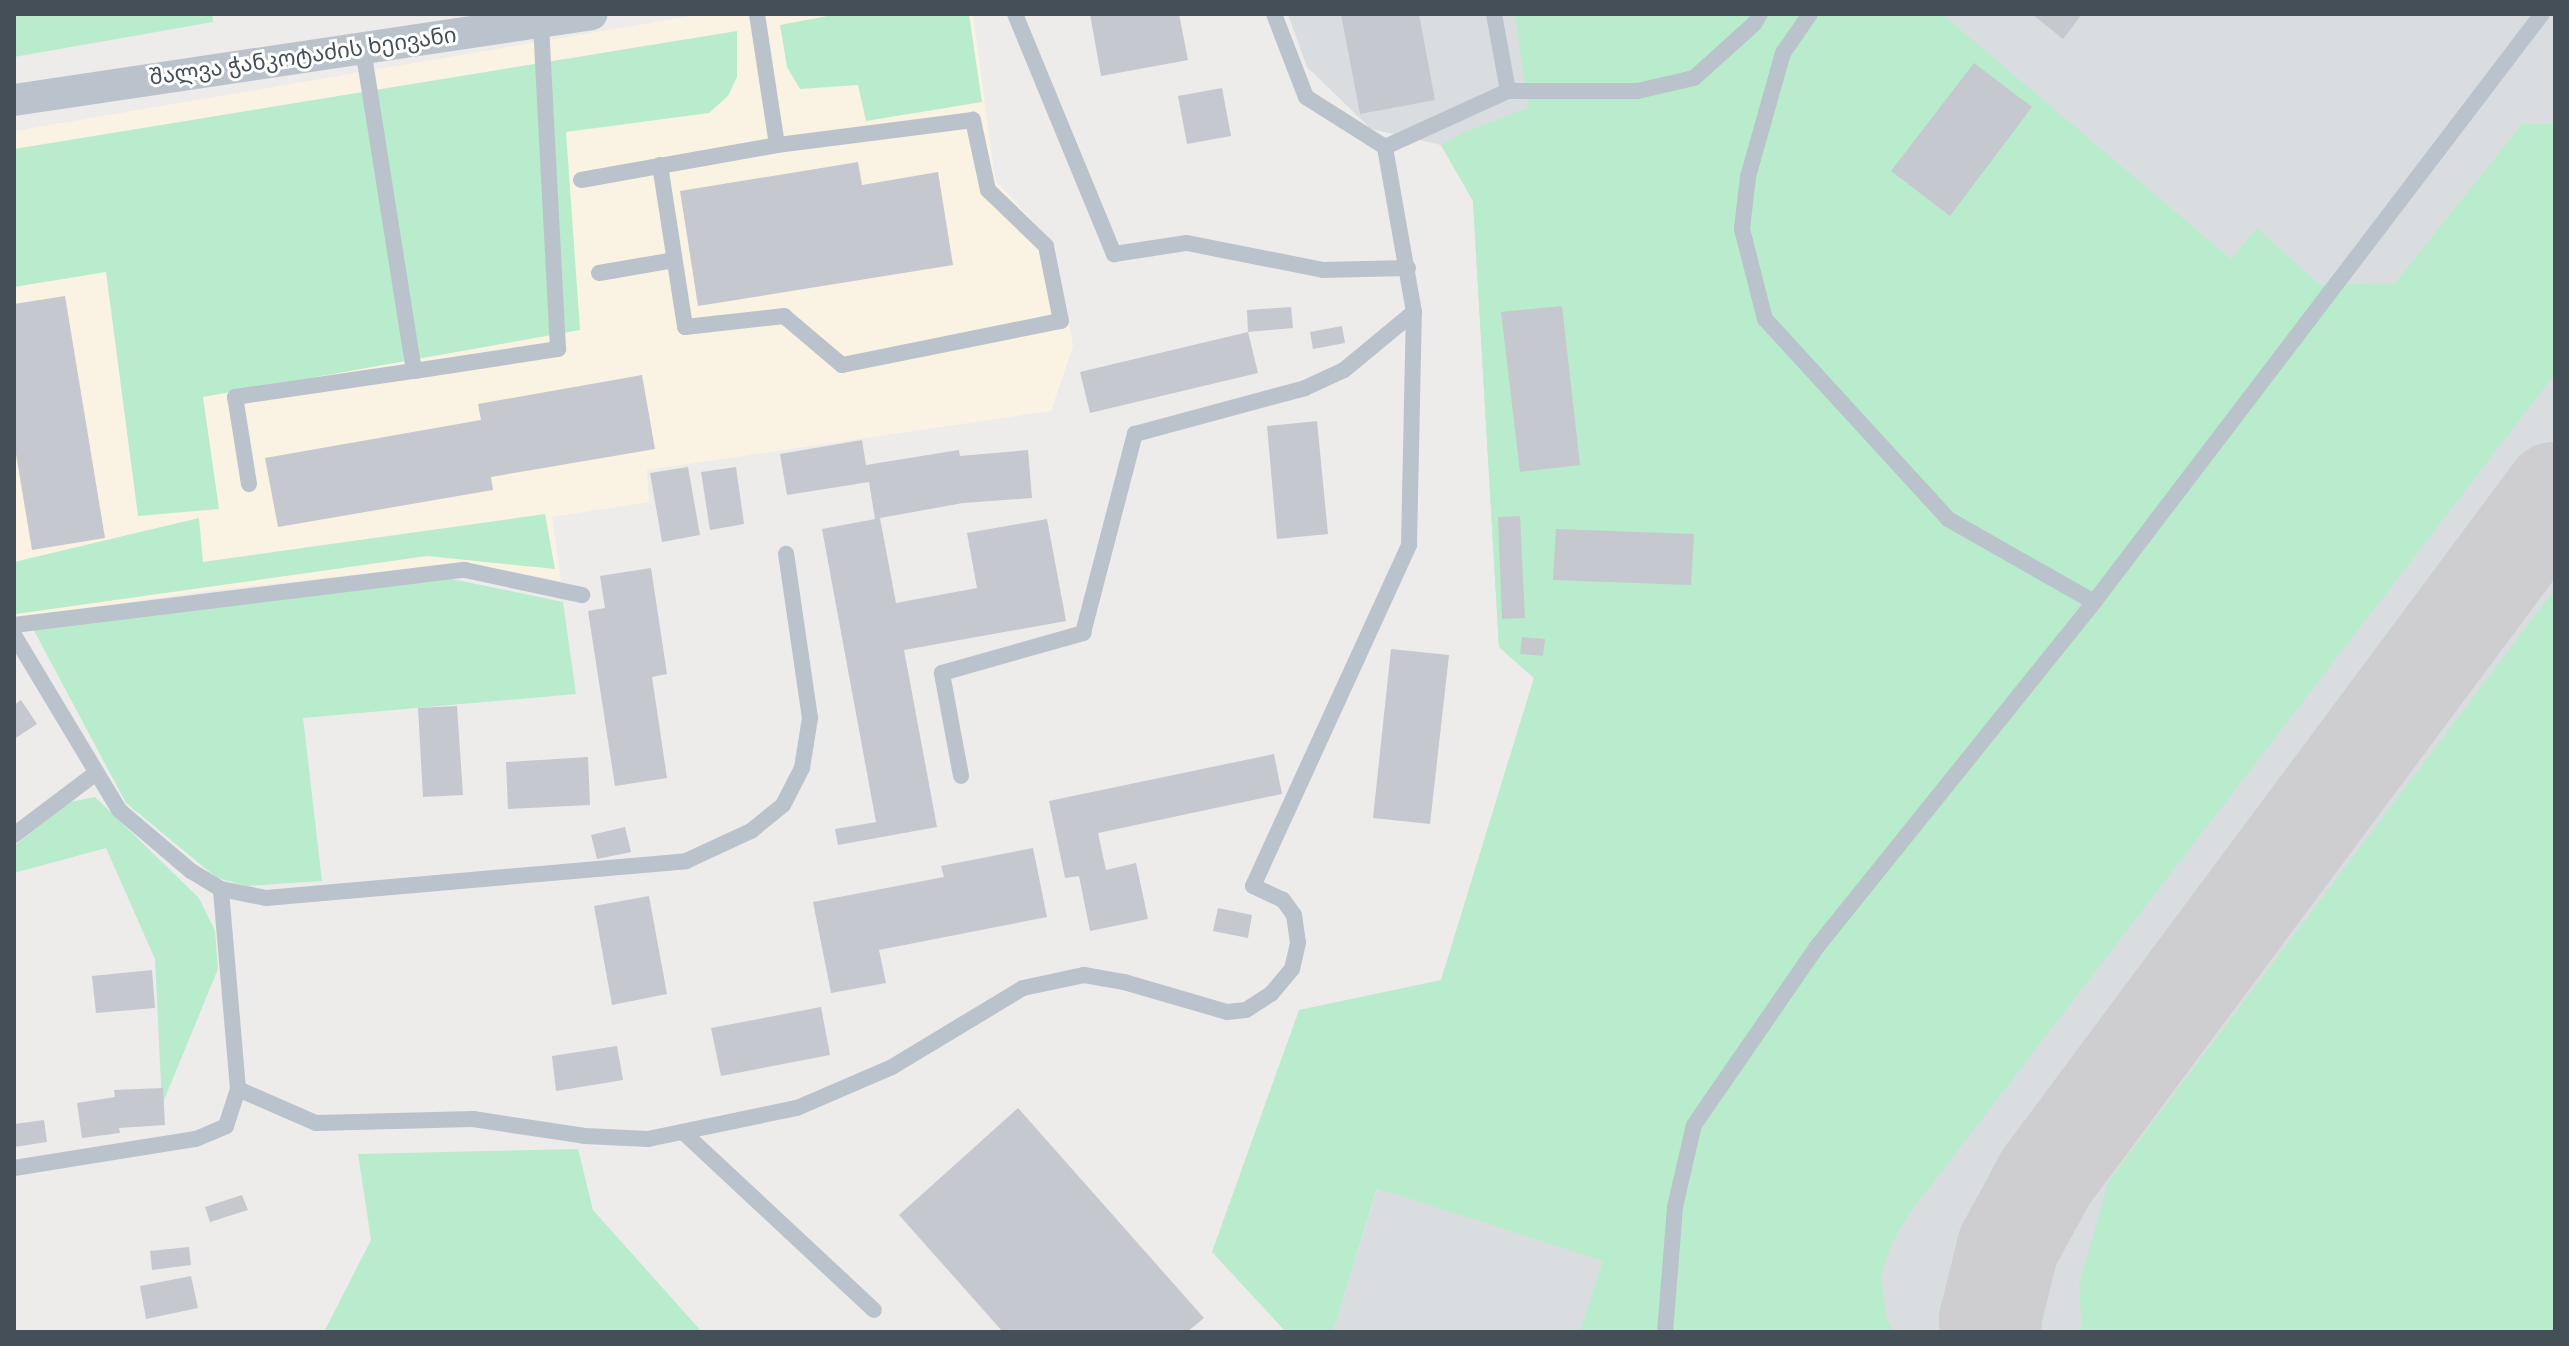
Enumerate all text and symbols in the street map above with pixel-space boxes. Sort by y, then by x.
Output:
street label: შალვა ჭანკოტაძის ხეივანი [148,22,458,92]

